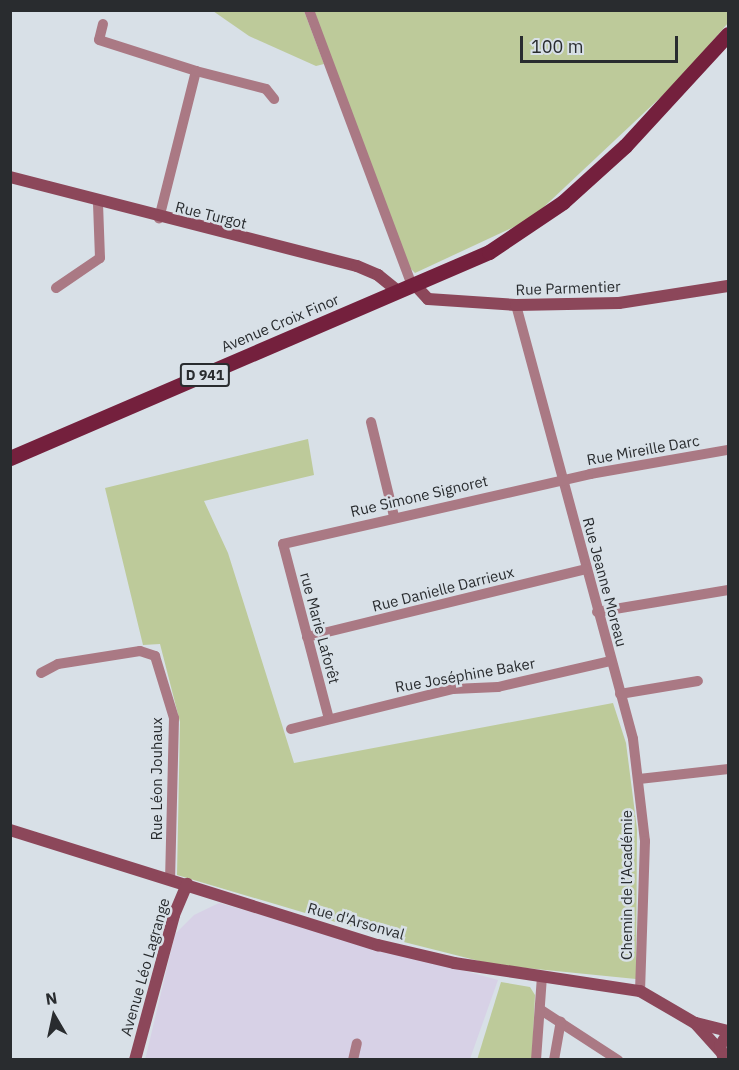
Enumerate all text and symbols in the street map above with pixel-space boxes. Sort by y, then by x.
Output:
scale bar [523,24,680,62]
text: 100 m [531,35,583,58]
street label: Rue Turgot [173,197,249,233]
street label: Rue Parmentier [515,277,621,299]
street label: Avenue Croix Finor [218,290,342,356]
road number: D 941 [180,364,230,386]
street label: Rue Mireille Darc [585,431,701,469]
street label: Rue Simone Signoret [349,471,489,521]
street label: Rue Jeanne Moreau [579,515,631,649]
street label: Rue Danielle Darrieux [370,563,516,615]
street label: rue Marie Laforêt [296,570,344,686]
street label: Rue Joséphine Baker [394,654,536,696]
street label: Rue Léon Jouhaux [148,717,166,841]
street label: Chemin de l’Académie [618,810,636,960]
street label: Avenue Léo Lagrange [117,896,173,1038]
street label: Rue d'Arsonval [305,899,407,943]
north arrow [24,986,84,1046]
text: N [44,987,58,1009]

